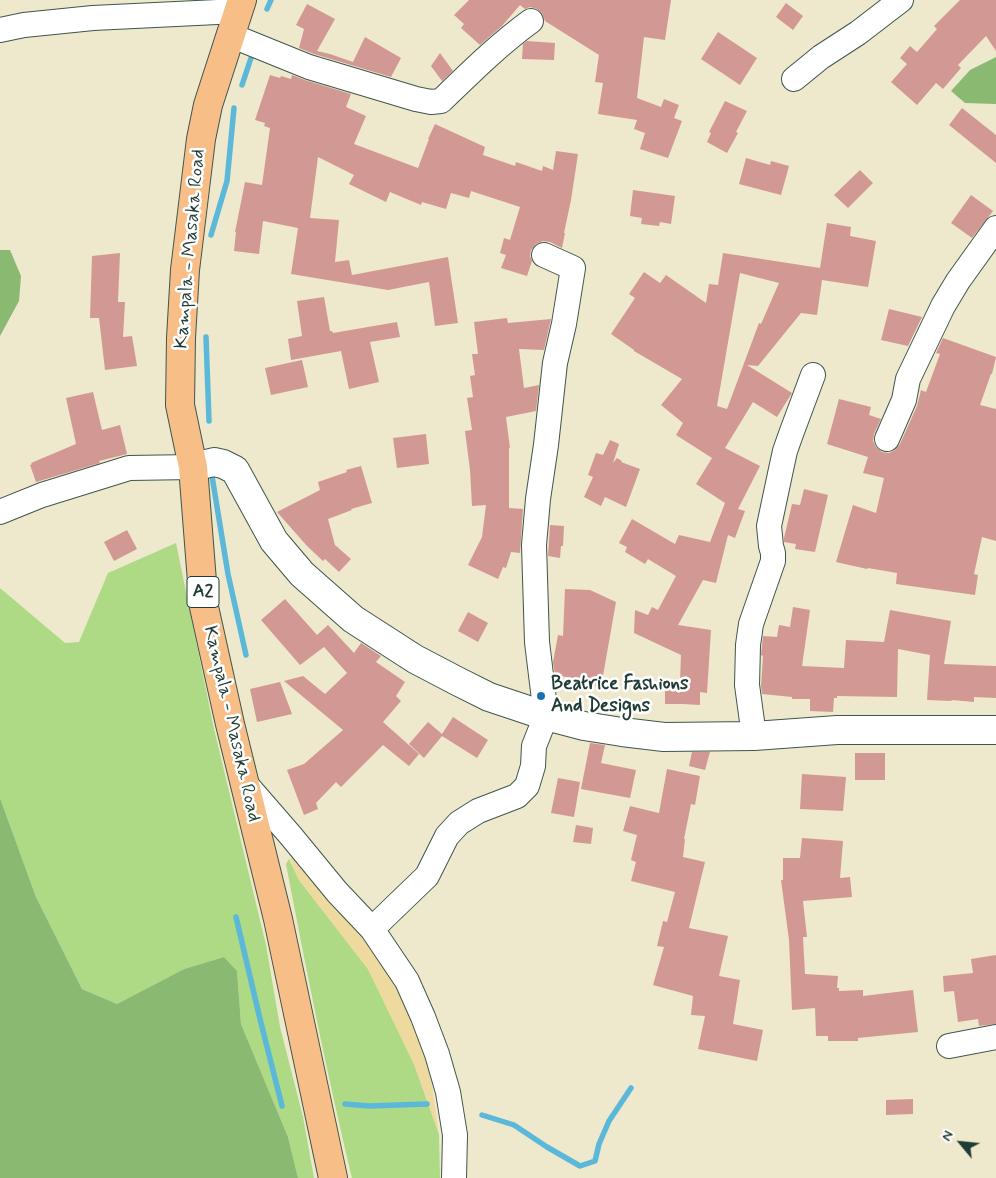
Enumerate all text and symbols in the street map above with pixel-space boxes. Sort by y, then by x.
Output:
street label: Kampala - Masaka Road [171,148,211,350]
road number: A2 [187,576,219,608]
street label: Kampala - Masaka Road [197,624,265,824]
place label: Beatrice Fashions And Designs [551,674,689,718]
marker: Beatrice Fashions And Designs [535,690,547,702]
north arrow [936,1118,986,1168]
text: N [938,1128,958,1144]

